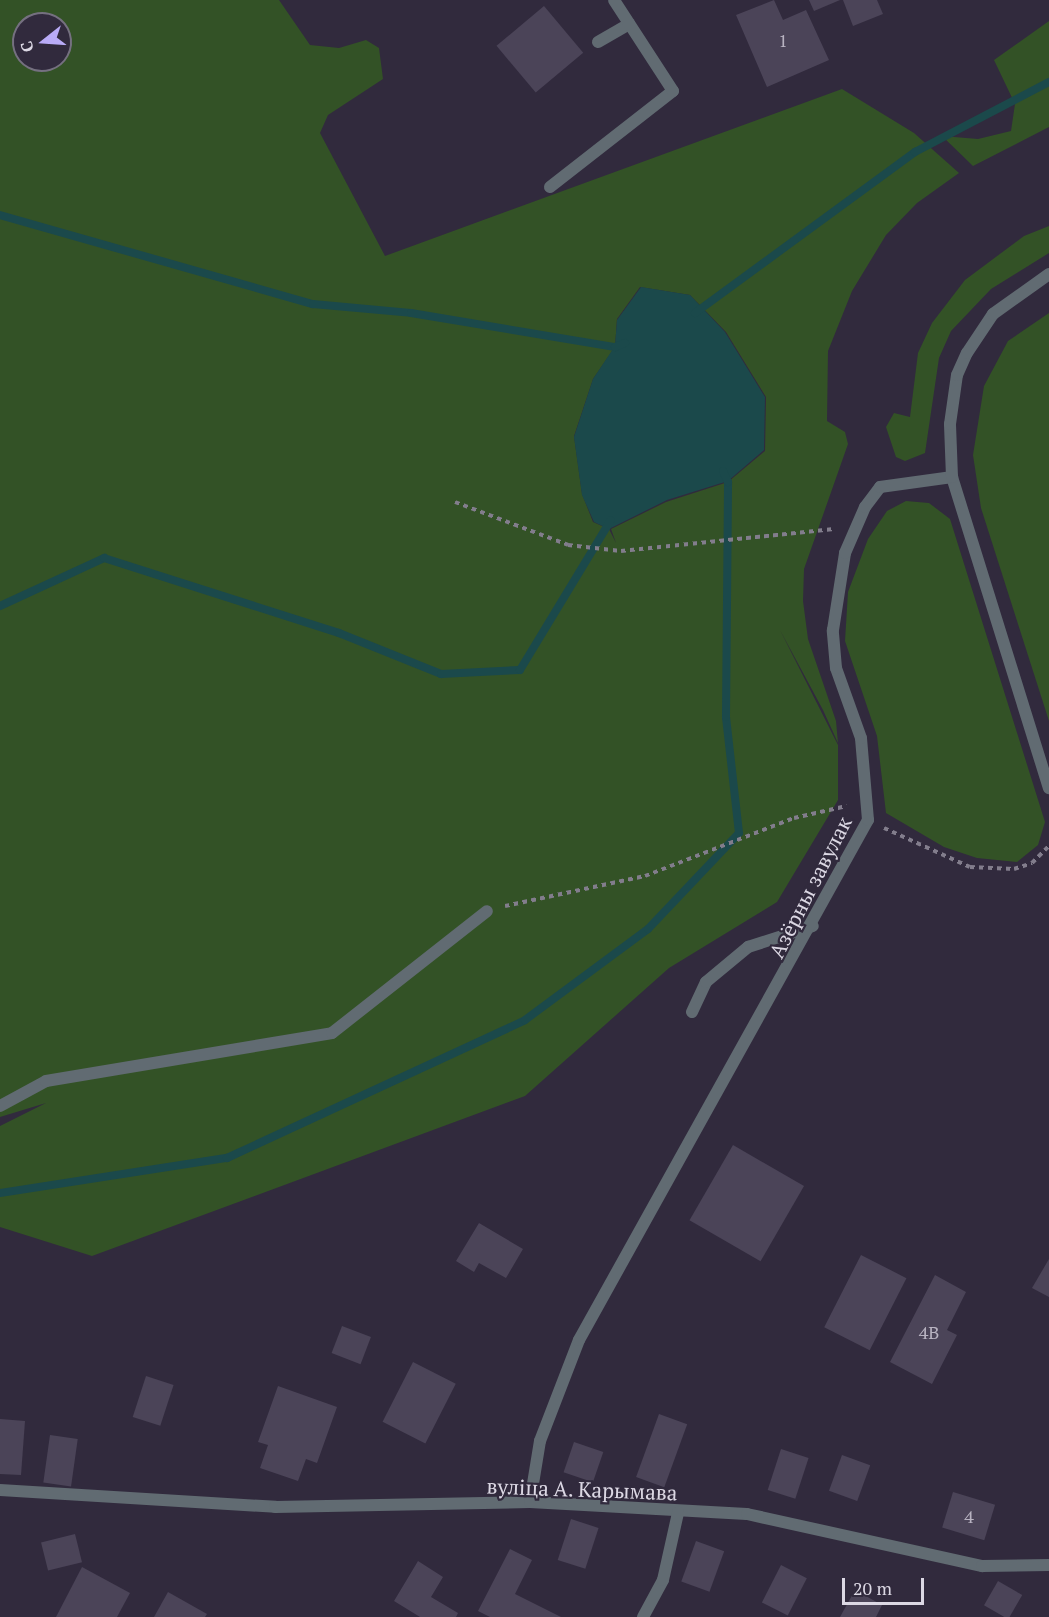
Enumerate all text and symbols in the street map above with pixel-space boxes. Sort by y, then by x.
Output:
north arrow [12,12,72,72]
house number: 1 [778,29,788,51]
text: С [15,38,39,55]
street label: Азёрны завулак [763,812,857,962]
house number: 4В [919,1321,939,1343]
street label: вуліца А. Карымава [485,1473,679,1505]
house number: 4 [964,1505,974,1527]
scale bar [845,1566,928,1604]
text: 20 m [853,1576,892,1600]

